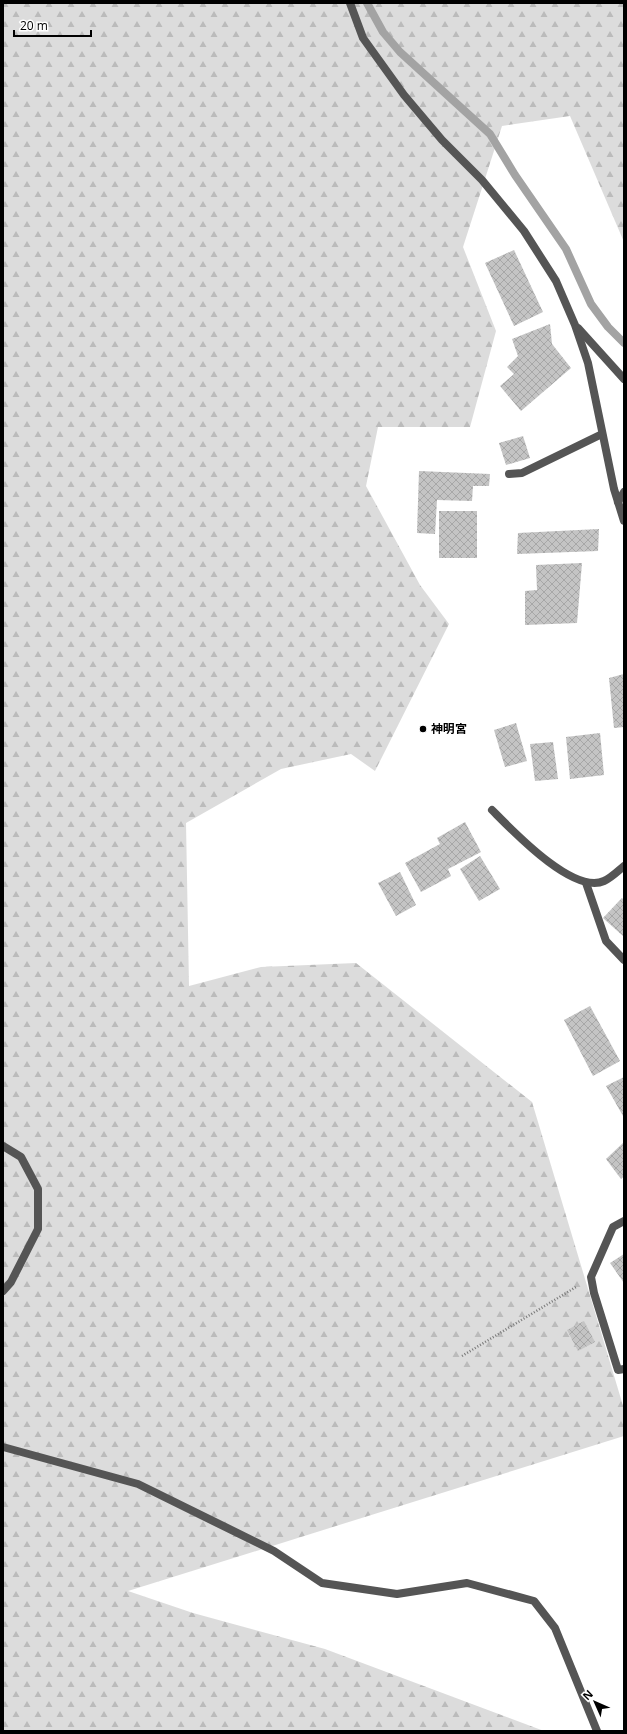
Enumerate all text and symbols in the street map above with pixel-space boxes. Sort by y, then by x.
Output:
scale bar [14,12,91,38]
text: 20 m [20,17,48,34]
place label: 神明宮 [431,720,467,737]
marker: 神明宮 [418,724,428,734]
north arrow [575,1682,615,1722]
text: N [579,1686,596,1703]

